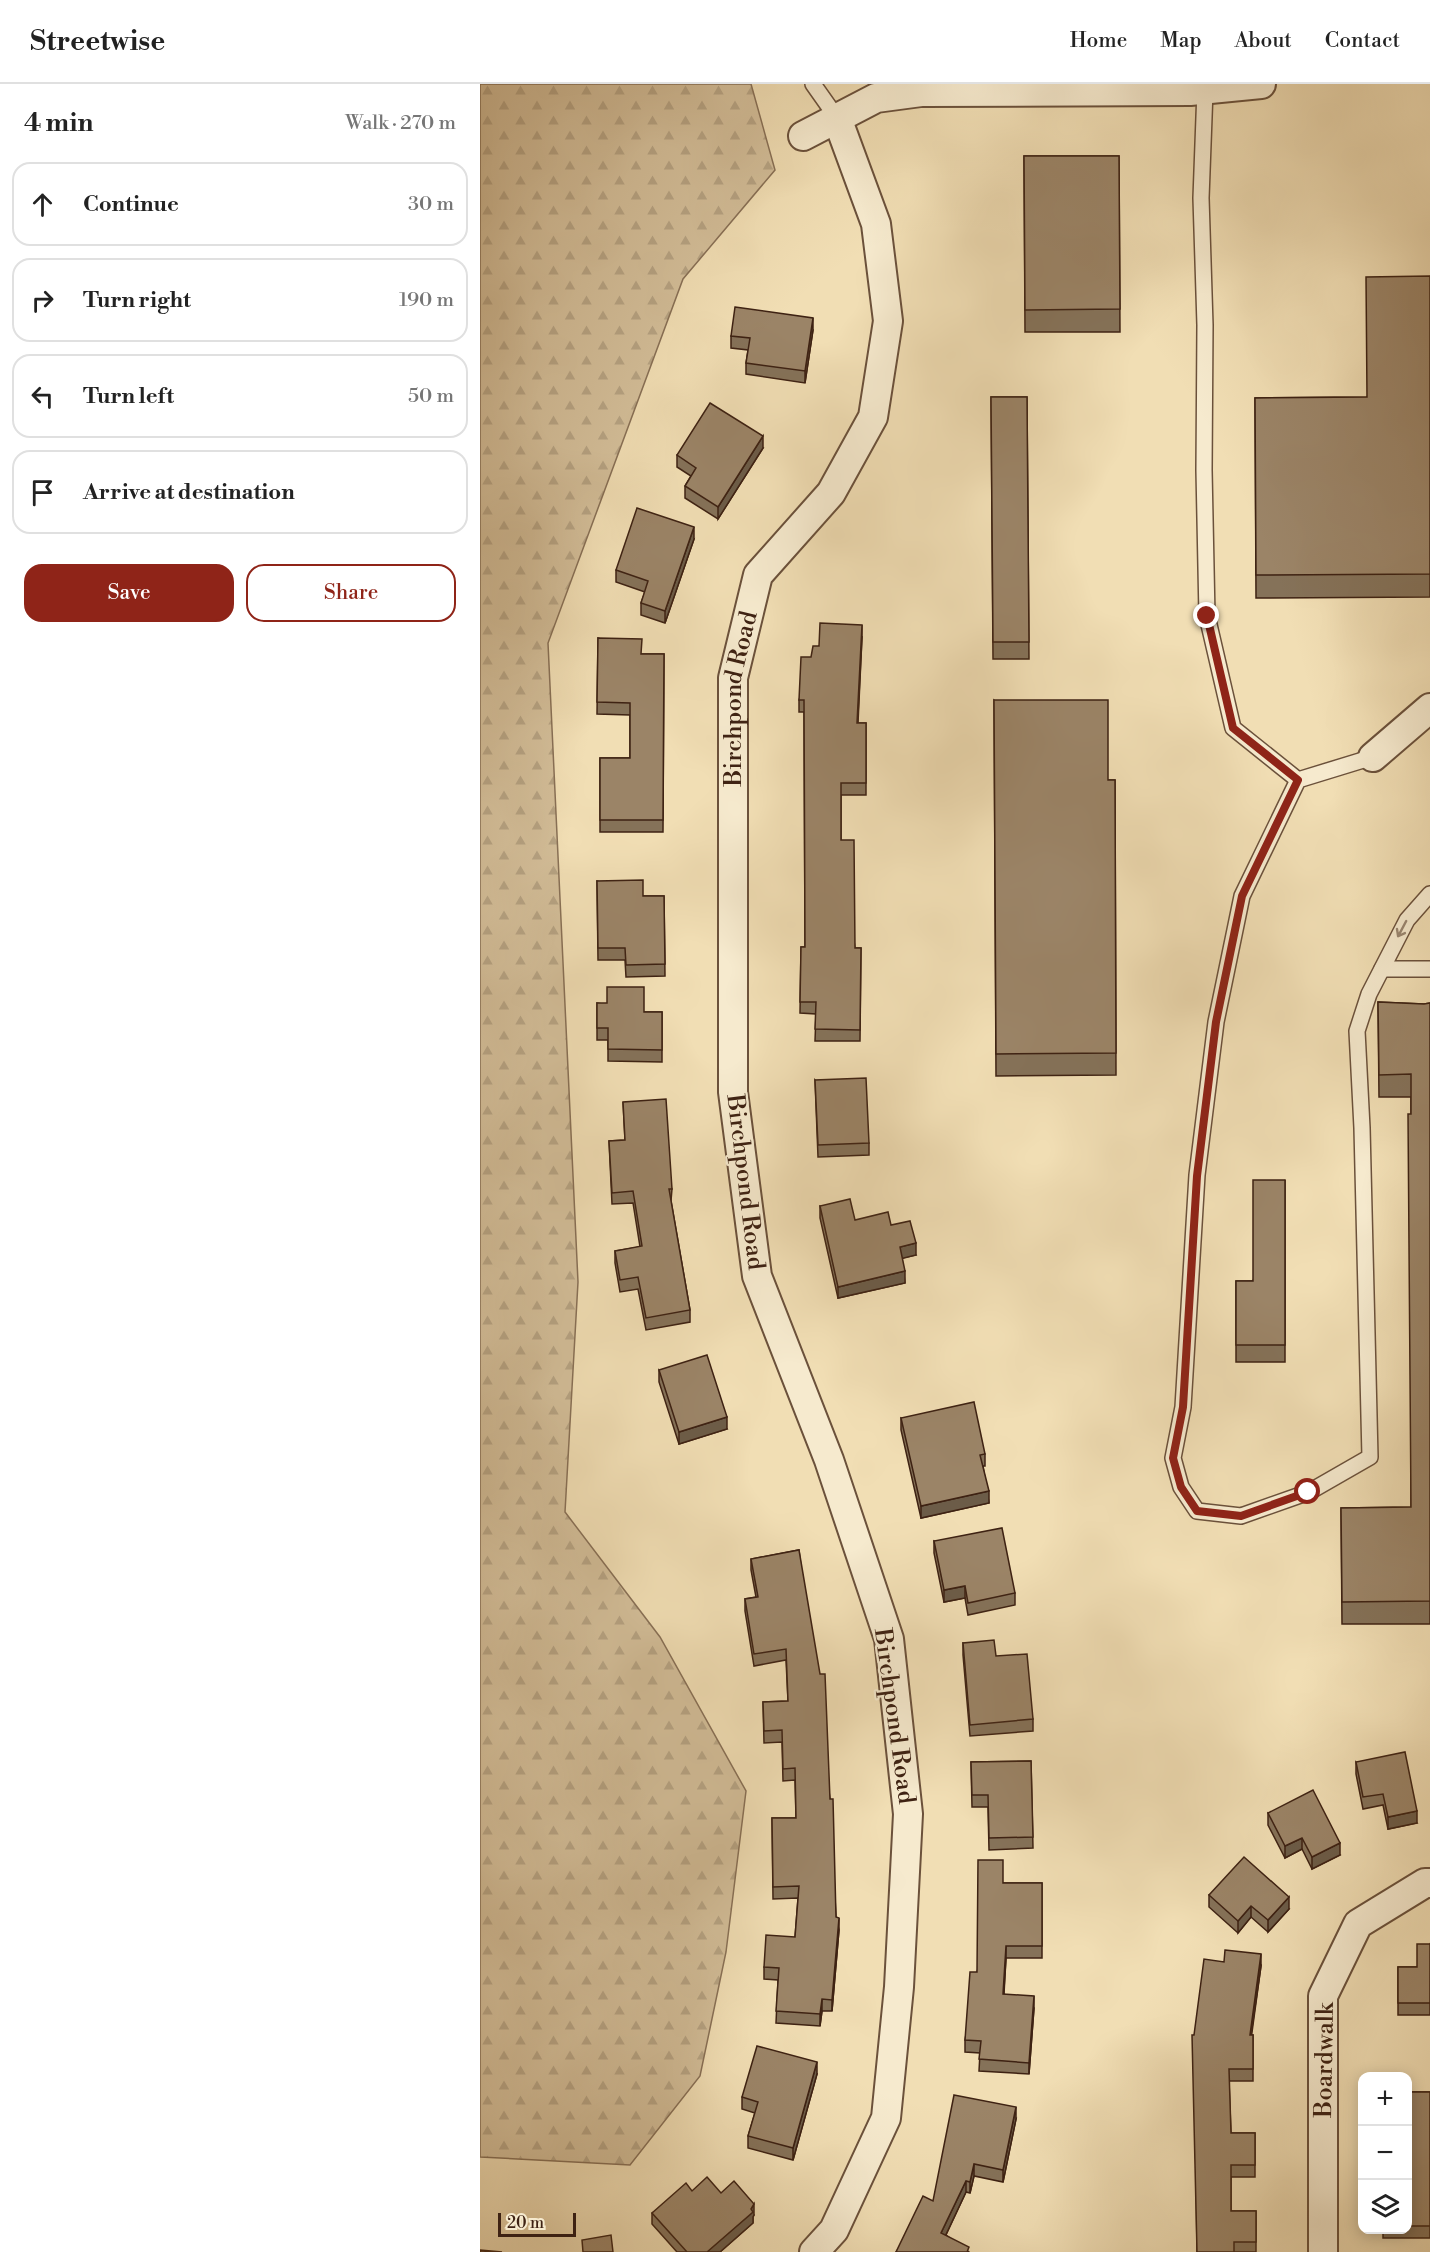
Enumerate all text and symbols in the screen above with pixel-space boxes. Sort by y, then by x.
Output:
text: Streetwise [30,24,165,59]
text: Home [1070,28,1127,54]
text: Map [1160,28,1202,54]
text: About [1235,28,1292,54]
text: Contact [1325,28,1400,54]
text: 4 min [24,107,94,139]
text: Walk · 270 m [345,111,456,136]
icon: ahead [26,188,59,221]
text: Continue [83,191,179,218]
text: 30 m [408,192,454,217]
icon: right [26,284,59,317]
text: Turn right [83,287,191,314]
text: 190 m [399,288,454,313]
icon: left [26,380,59,413]
text: Turn left [83,383,174,410]
text: 50 m [408,384,454,409]
icon: arrive [26,476,59,509]
text: Arrive at destination [83,479,295,506]
button: Save [24,564,234,622]
button: Share [246,564,456,622]
route end [1193,602,1219,628]
street label: Birchpond Road [718,608,765,788]
one-way arrow [1396,920,1408,938]
street label: Birchpond Road [719,1091,771,1272]
route start [1294,1478,1320,1504]
street label: Birchpond Road [867,1625,921,1806]
street label: Boardwalk [1309,2001,1341,2119]
map controls [1358,2072,1412,2234]
button: + [1358,2072,1412,2126]
button: − [1358,2126,1412,2180]
button: layers [1358,2180,1412,2234]
scale bar [498,2210,576,2238]
text: 20 m [507,2213,544,2233]

